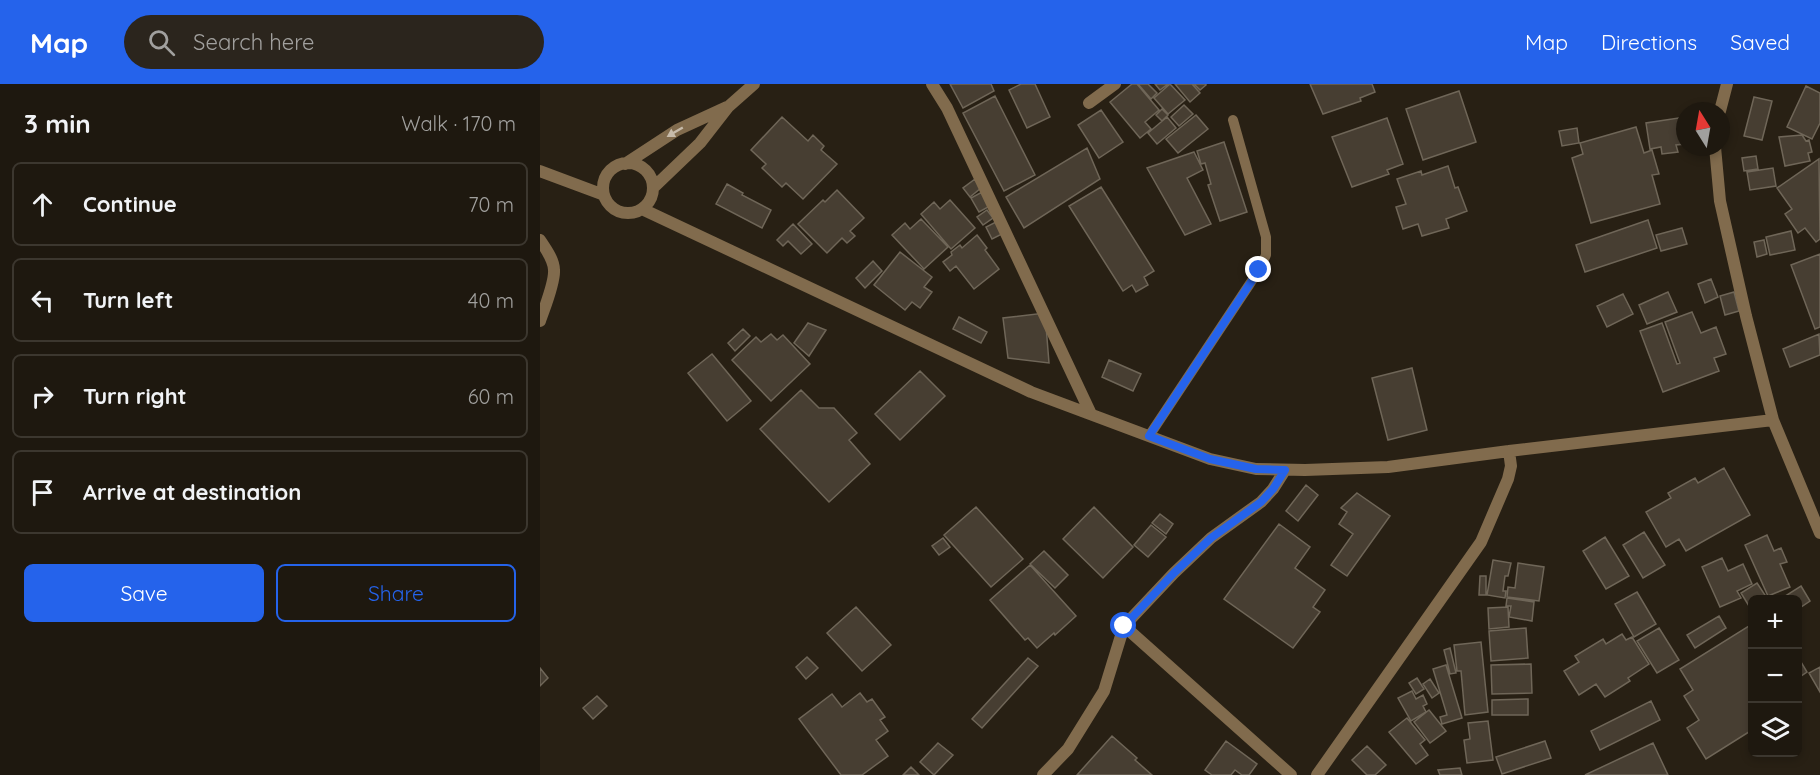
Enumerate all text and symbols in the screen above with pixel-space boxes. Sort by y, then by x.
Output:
search box [124,15,544,69]
text: Map [30,25,88,60]
icon: search [145,26,178,59]
text: Search here [193,28,315,56]
text: Map [1525,29,1568,55]
text: Directions [1601,29,1697,55]
text: Saved [1730,29,1790,55]
north arrow [1676,102,1730,156]
text: 3 min [24,107,91,140]
text: Walk · 170 m [401,111,516,136]
one-way arrow [667,126,683,137]
icon: ahead [26,188,59,221]
text: Continue [83,190,177,218]
text: 70 m [468,192,514,217]
route end [1245,256,1271,282]
icon: left [26,284,59,317]
text: Turn left [83,286,173,314]
text: 40 m [468,288,514,313]
icon: right [26,380,59,413]
text: Turn right [83,382,187,410]
text: 60 m [468,384,514,409]
icon: arrive [26,476,59,509]
text: Arrive at destination [83,478,301,506]
button: Save [24,564,264,622]
button: Share [276,564,516,622]
map controls [1748,595,1802,757]
button: + [1748,595,1802,649]
route start [1110,612,1136,638]
button: − [1748,649,1802,703]
button: layers [1748,703,1802,757]

